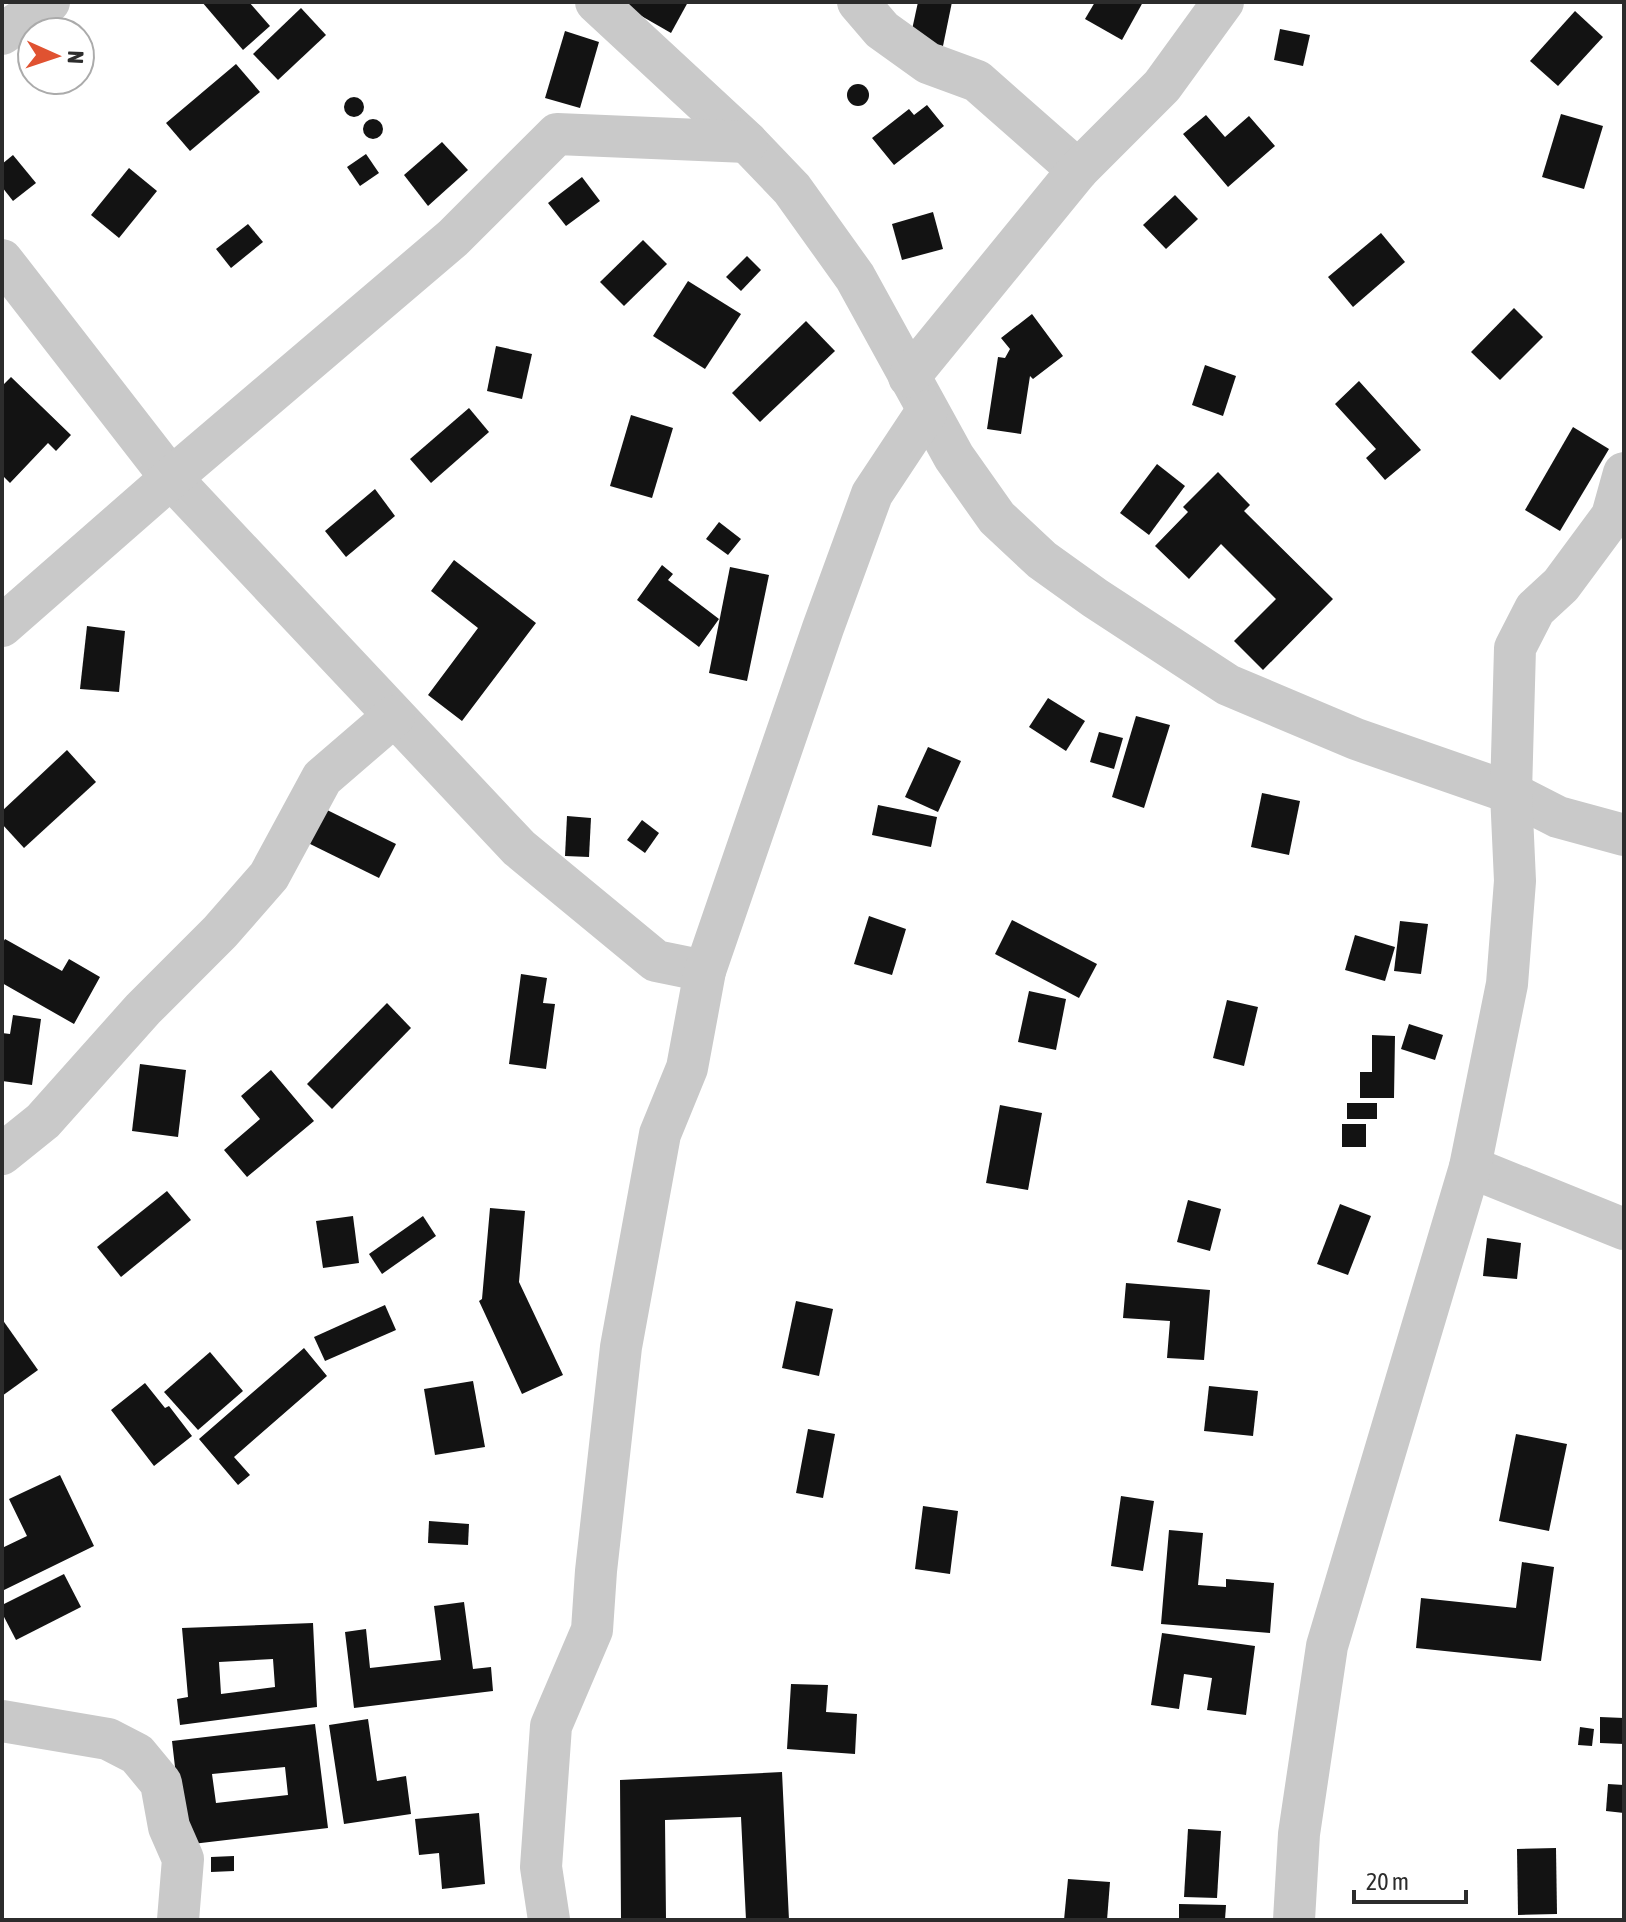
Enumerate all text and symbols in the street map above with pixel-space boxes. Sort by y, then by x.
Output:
north arrow [16,16,96,96]
text: N [63,50,89,64]
scale bar [1354,1854,1466,1904]
text: 20 m [1366,1868,1409,1895]

